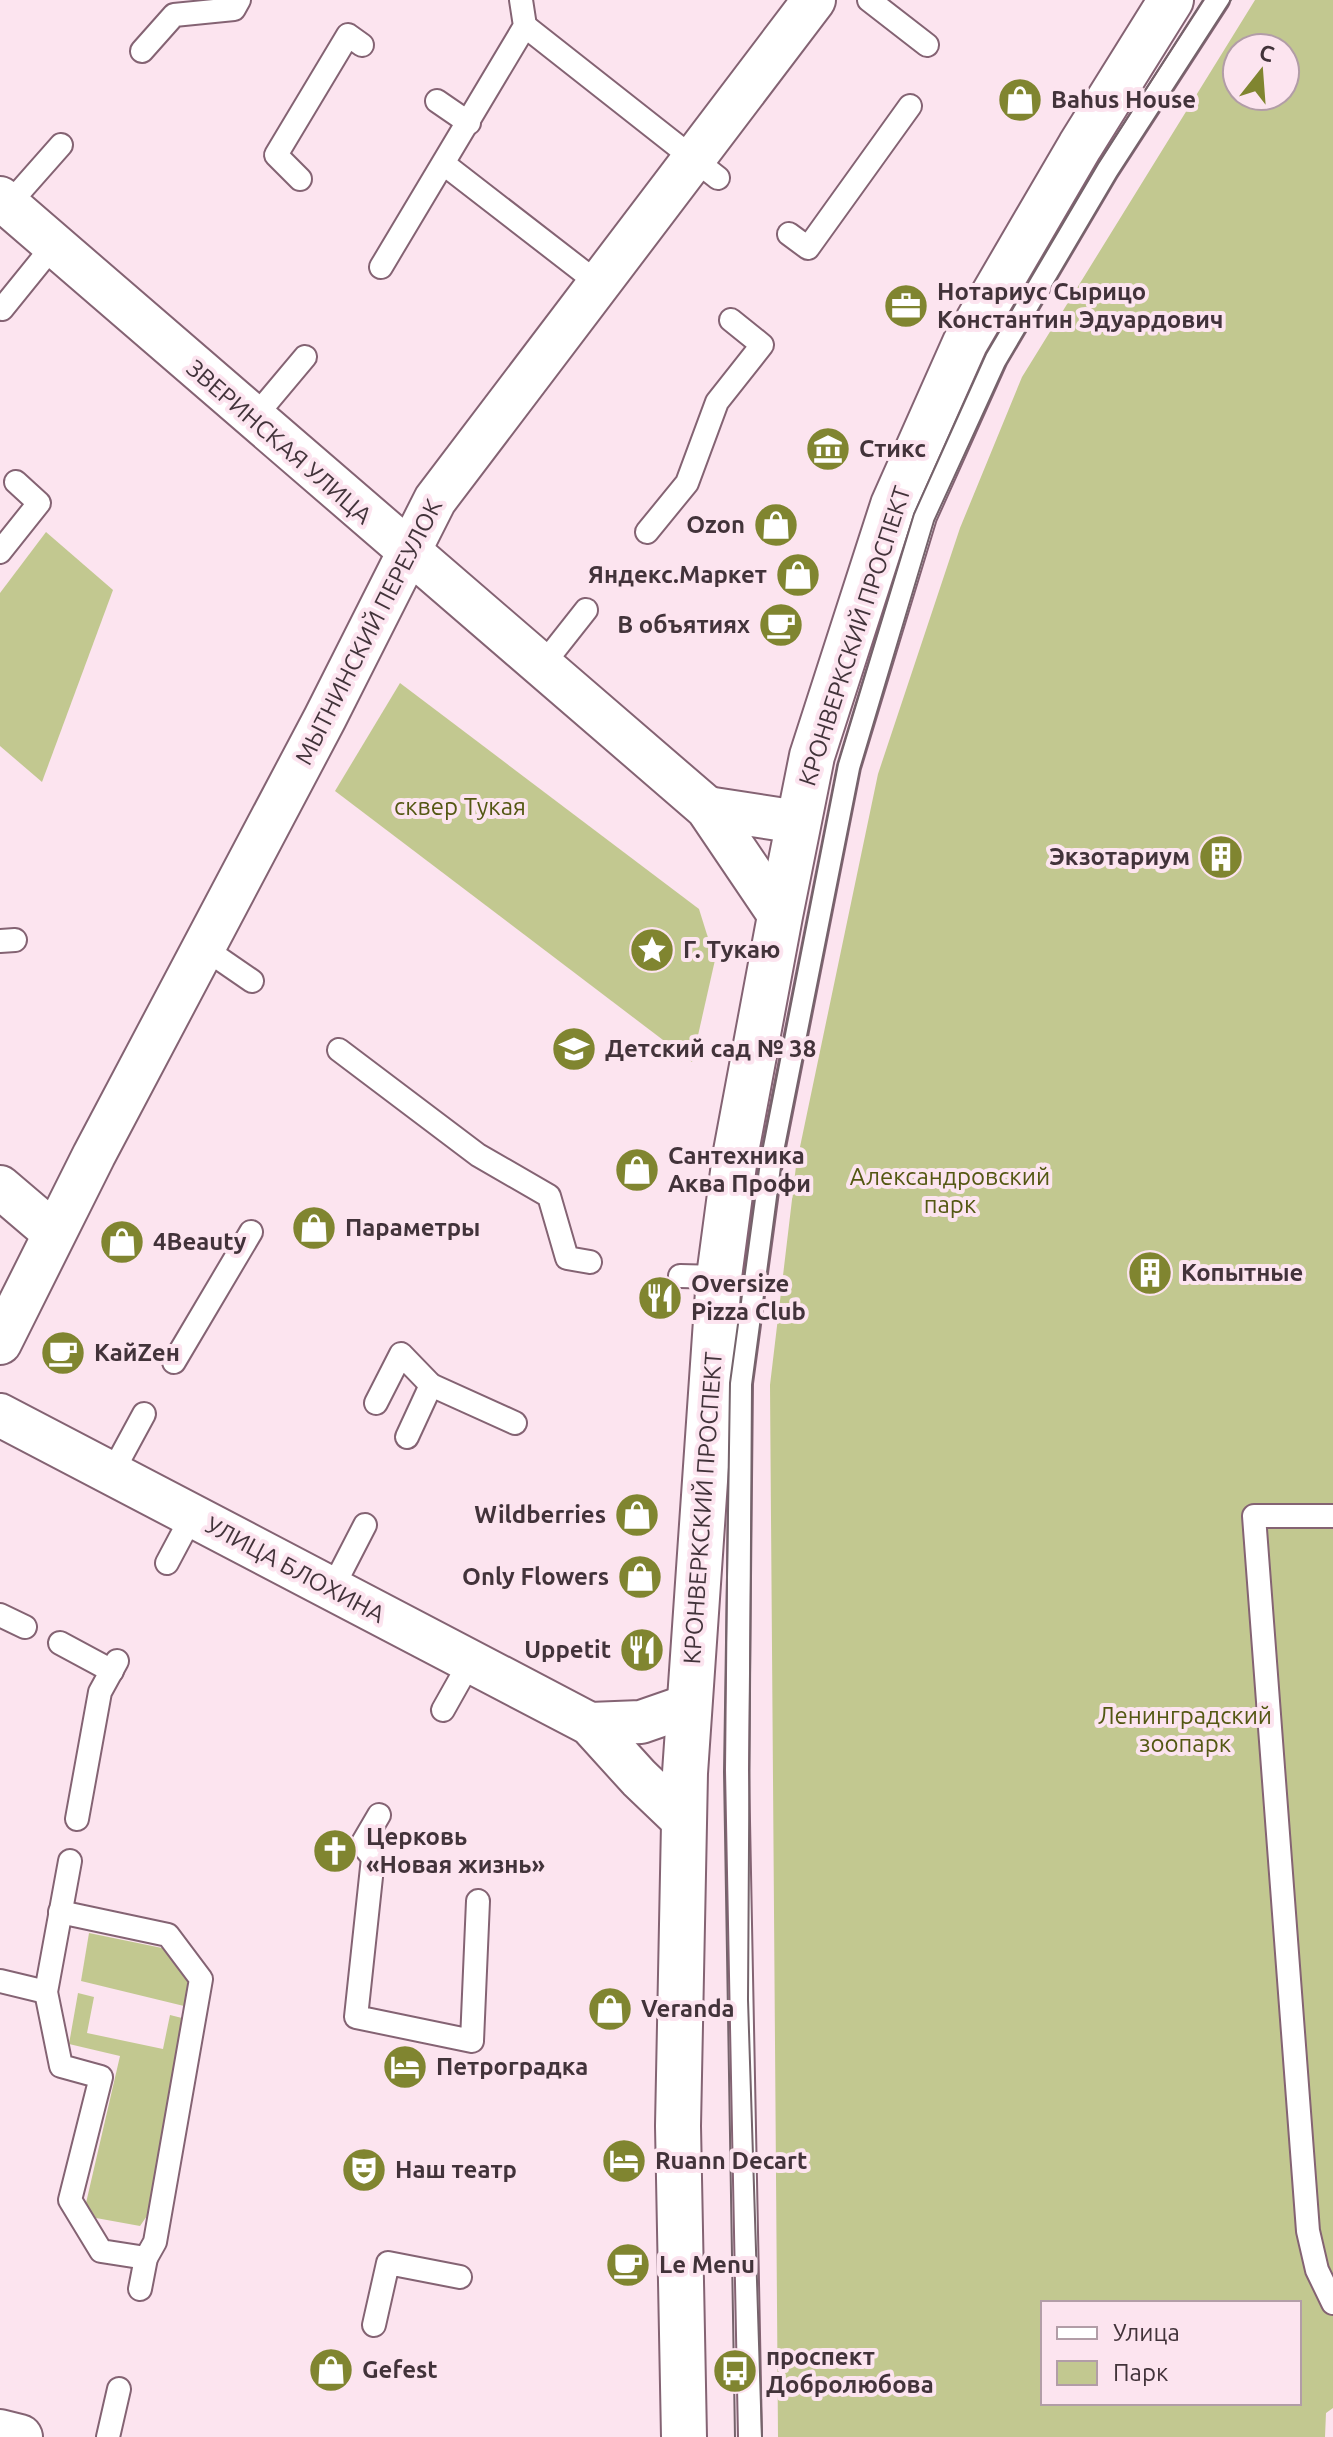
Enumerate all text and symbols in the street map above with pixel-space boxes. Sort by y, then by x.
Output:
north arrow [1221,32,1301,112]
text: С [1257,38,1277,66]
shop icon: Bahus House [996,76,1044,124]
place label: Bahus House [1051,86,1196,113]
place label: Нотариус Сырицо Константин Эдуардович [937,278,1223,333]
office icon: Нотариус Сырицо Константин Эдуардович [882,282,930,330]
street label: ЗВЕРИНСКАЯ УЛИЦА [181,354,377,529]
museum icon: Стикс [804,425,852,473]
place label: Стикс [859,435,926,462]
street label: КРОНВЕРКСКИЙ ПРОСПЕКТ [792,482,916,789]
street label: МЫТНИНСКИЙ ПЕРЕУЛОК [289,494,448,769]
shop icon: Ozon [752,501,800,549]
place label: Ozon [686,511,745,538]
shop icon: Яндекс.Маркет [774,551,822,599]
place label: Яндекс.Маркет [588,561,767,588]
cafe icon: В объятиях [757,601,805,649]
place label: В объятиях [617,611,750,638]
park label: сквер Тукая [394,793,526,820]
building icon: Экзотариум [1197,833,1245,881]
place label: Экзотариум [1049,843,1190,870]
place icon: Г. Тукаю [628,926,676,974]
place label: Г. Тукаю [683,936,780,963]
school or university icon: Детский сад № 38 [550,1025,598,1073]
place label: Детский сад № 38 [605,1035,816,1062]
place label: Сантехника Аква Профи [668,1142,811,1197]
shop icon: Сантехника Аква Профи [613,1146,661,1194]
park label: Александровский парк [850,1163,1050,1218]
shop icon: Параметры [290,1204,338,1252]
place label: Параметры [345,1214,480,1241]
shop icon: 4Beauty [98,1218,146,1266]
place label: 4Beauty [153,1228,247,1255]
building icon: Копытные [1126,1249,1174,1297]
place label: Копытные [1181,1259,1303,1286]
place label: Oversize Pizza Club [691,1270,806,1325]
restaurant icon: Oversize Pizza Club [636,1274,684,1322]
cafe icon: КайZен [39,1329,87,1377]
place label: КайZен [94,1339,180,1366]
street label: КРОНВЕРКСКИЙ ПРОСПЕКТ [677,1351,727,1665]
shop icon: Wildberries [613,1491,661,1539]
place label: Wildberries [474,1501,606,1528]
street label: УЛИЦА БЛОХИНА [201,1511,390,1628]
shop icon: Only Flowers [616,1553,664,1601]
place label: Only Flowers [462,1563,609,1590]
restaurant icon: Uppetit [618,1626,666,1674]
place label: Uppetit [524,1636,611,1663]
park label: Ленинградский зоопарк [1098,1702,1272,1757]
place label: Церковь «Новая жизнь» [366,1823,546,1878]
church icon: Церковь «Новая жизнь» [311,1827,359,1875]
shop icon: Veranda [586,1985,634,2033]
place label: Veranda [641,1995,735,2022]
hotel icon: Петроградка [381,2043,429,2091]
place label: Петроградка [436,2053,588,2080]
hotel icon: Ruann Decart [600,2137,648,2185]
theatre icon: Наш театр [340,2146,388,2194]
place label: Ruann Decart [655,2147,807,2174]
place label: Наш театр [395,2156,517,2183]
cafe icon: Le Menu [604,2241,652,2289]
place label: Le Menu [659,2251,755,2278]
legend [1041,2301,1301,2405]
text: Улица [1113,2319,1180,2346]
place label: проспект Добролюбова [766,2343,934,2398]
shop icon: Gefest [307,2346,355,2394]
bus stop icon: проспект Добролюбова [711,2347,759,2395]
place label: Gefest [362,2356,438,2383]
text: Парк [1113,2359,1168,2386]

